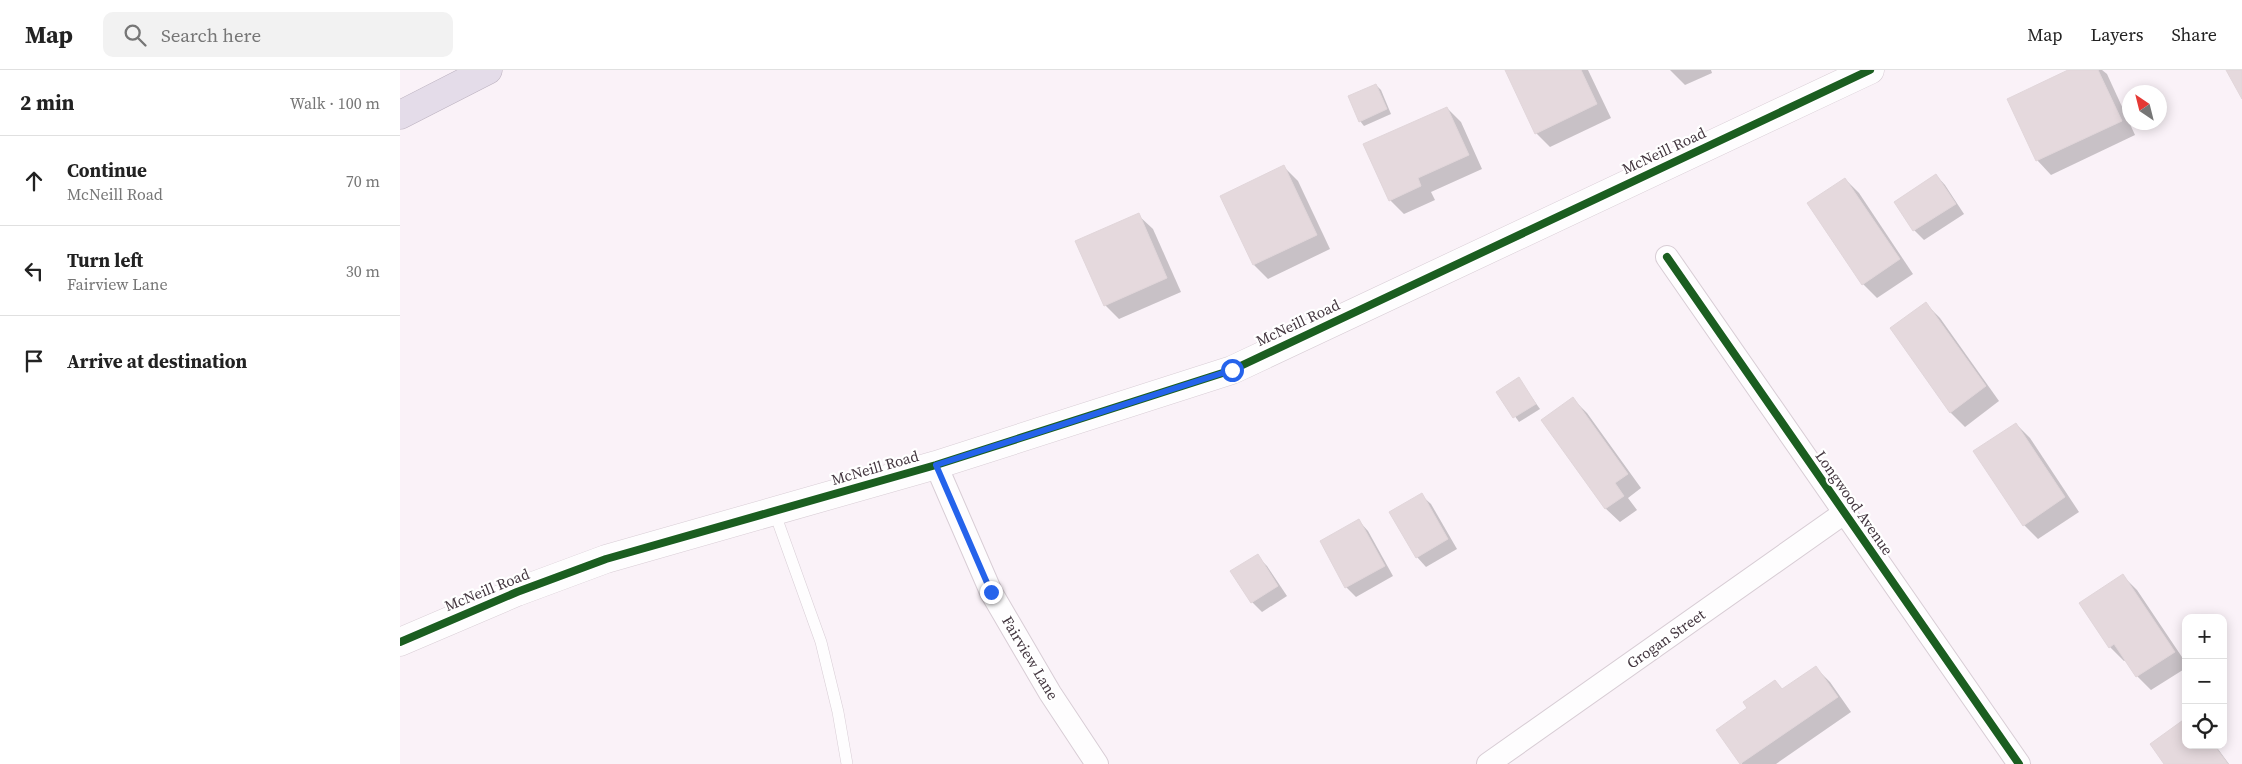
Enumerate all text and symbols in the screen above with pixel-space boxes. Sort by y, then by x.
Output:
search box [103,12,453,57]
text: Map [25,18,73,51]
icon: search [121,21,149,49]
text: Search here [161,22,261,48]
text: Map [2027,22,2062,47]
text: Layers [2090,22,2143,47]
text: Share [2171,22,2217,47]
north arrow [2122,85,2167,130]
text: 2 min [20,88,75,117]
text: Walk · 100 m [290,92,380,114]
street label: McNeill Road [1619,122,1709,179]
text: Continue [67,157,147,183]
icon: ahead [20,167,48,195]
text: 70 m [346,170,380,192]
text: McNeill Road [67,183,163,205]
text: Turn left [67,247,143,273]
icon: left [20,257,48,285]
text: 30 m [346,260,380,282]
text: Fairview Lane [67,273,168,295]
street label: McNeill Road [1253,294,1343,351]
icon: arrive [20,347,48,375]
text: Arrive at destination [67,348,247,374]
route start [1221,359,1244,382]
street label: McNeill Road [829,445,921,490]
street label: Longwood Avenue [1811,446,1898,559]
street label: McNeill Road [441,563,533,616]
route end [980,581,1003,604]
street label: Grogan Street [1622,604,1709,673]
street label: Fairview Lane [997,612,1064,704]
map controls [2182,614,2227,749]
button: + [2182,614,2227,659]
button: − [2182,659,2227,704]
button: locate [2182,704,2227,749]

